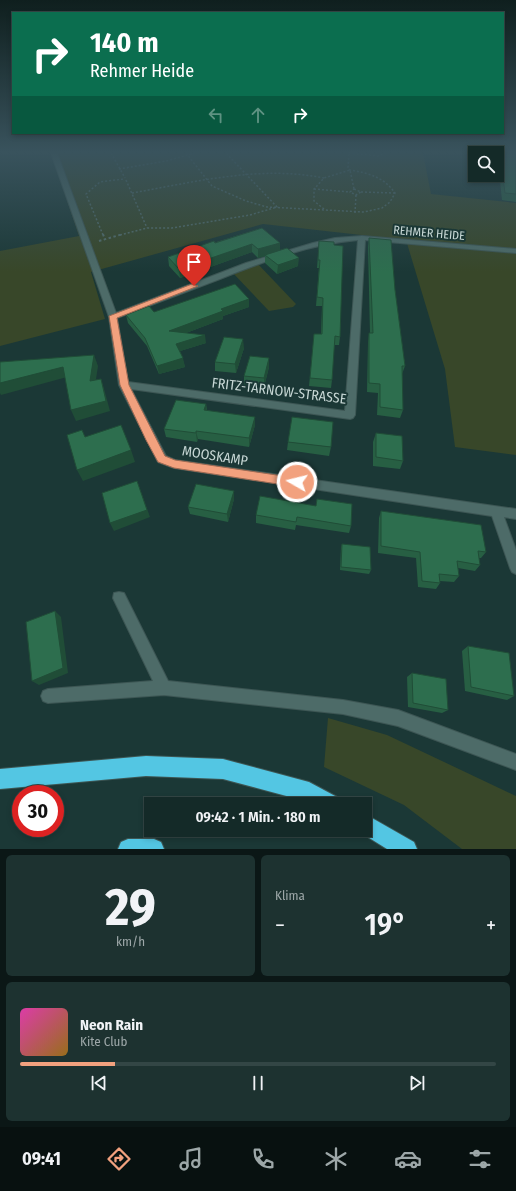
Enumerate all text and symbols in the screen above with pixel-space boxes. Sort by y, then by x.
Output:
text: 140 m [90,26,159,59]
icon: right [24,28,76,80]
text: Rehmer Heide [90,60,194,82]
icon: left [205,104,227,126]
icon: ahead [247,104,269,126]
icon: right [289,104,311,126]
map controls [468,146,504,182]
button: search [468,146,504,182]
street label: REHMER HEIDE [393,223,466,243]
pin [177,245,211,286]
icon: arrive [183,251,205,273]
street label: FRITZ-TARNOW-STRASSE [211,374,348,408]
street label: MOOSKAMP [181,442,249,470]
position arrow [276,461,318,503]
speed limit sign: 30 [12,785,64,837]
text: 09:42 · 1 Min. · 180 m [195,808,321,826]
text: 29 [105,876,156,939]
text: Klima [275,888,305,903]
text: 19° [365,907,406,943]
text: − [275,912,285,939]
text: + [486,912,496,939]
text: km/h [116,934,145,949]
text: Neon Rain [80,1016,143,1034]
text: Kite Club [80,1034,127,1049]
icon: previous [88,1072,110,1094]
icon: pause [247,1072,269,1094]
icon: next [406,1072,428,1094]
icon: directions [105,1145,133,1173]
icon: music [177,1145,205,1173]
icon: phone [249,1145,277,1173]
icon: climate [322,1145,350,1173]
icon: car [394,1145,422,1173]
icon: filters [466,1145,494,1173]
text: 09:41 [22,1148,61,1170]

